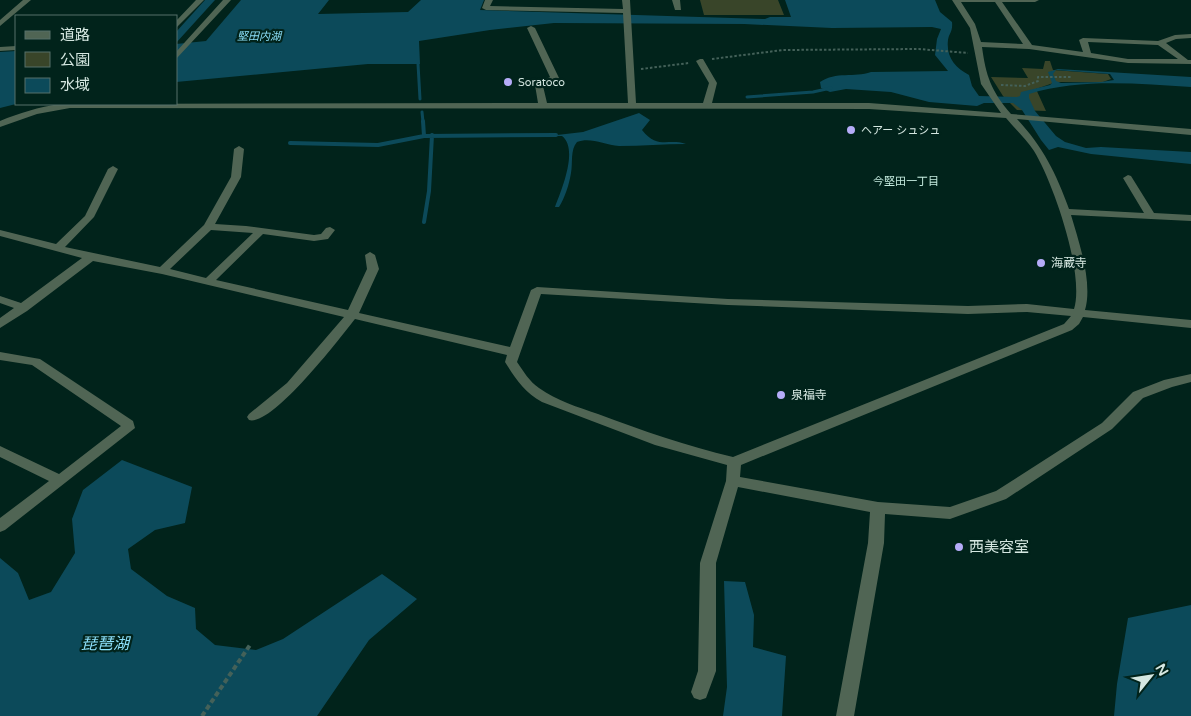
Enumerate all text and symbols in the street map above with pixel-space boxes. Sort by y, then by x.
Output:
legend [15,15,178,105]
text: 道路 [60,26,90,44]
water label: 堅田内湖 [237,30,283,43]
text: 公園 [60,51,90,69]
text: 水域 [60,76,90,94]
marker: Soratoco [502,76,514,88]
place label: Soratoco [518,76,565,89]
marker: ヘアー シュシュ [845,124,857,136]
place label: ヘアー シュシュ [861,124,940,137]
district label: 今堅田一丁目 [873,175,939,188]
place label: 海蔵寺 [1051,256,1087,270]
marker: 海蔵寺 [1035,257,1047,269]
place label: 泉福寺 [791,388,827,402]
marker: 泉福寺 [775,389,787,401]
place label: 西美容室 [969,538,1029,556]
marker: 西美容室 [953,541,965,553]
water label: 琵琶湖 [81,634,132,654]
north arrow [1126,651,1176,701]
text: N [1152,661,1172,679]

